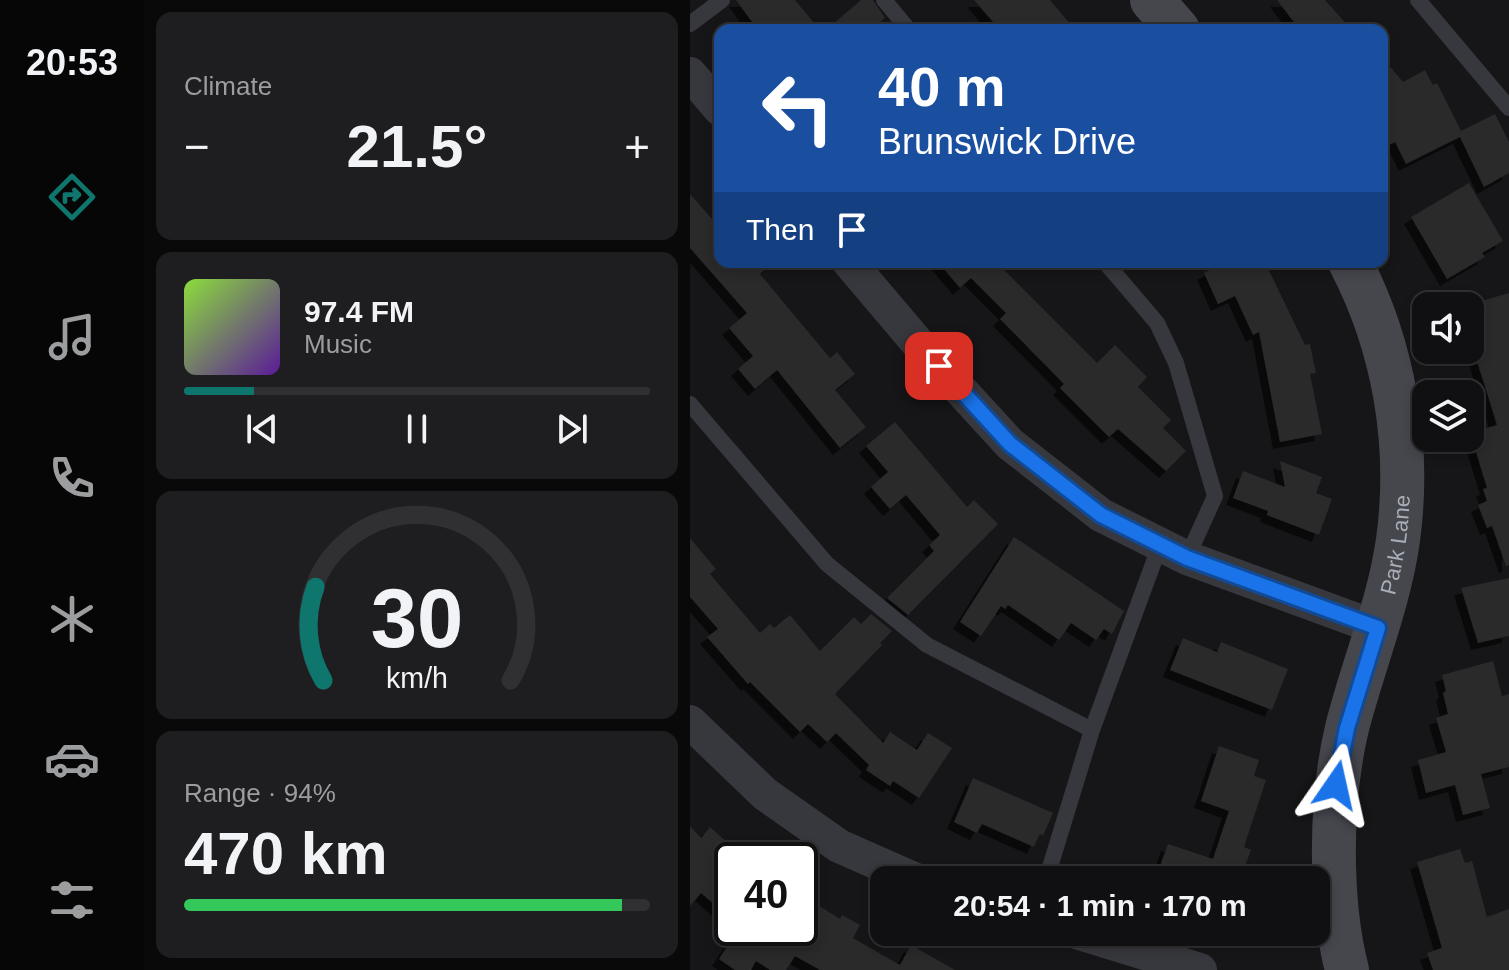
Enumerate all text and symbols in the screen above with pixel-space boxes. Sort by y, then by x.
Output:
text: 20:53 [26,42,118,83]
text: 40 m [878,55,1006,118]
icon: left [746,56,850,160]
text: Climate [184,71,272,101]
text: 21.5° [347,113,487,180]
text: Brunswick Drive [878,121,1136,162]
text: − [184,122,210,171]
text: + [624,122,650,171]
icon: directions [44,169,100,225]
icon: arrive [830,208,874,252]
text: Then [746,213,814,246]
map controls [1412,292,1484,452]
button: sound [1412,292,1484,364]
text: 97.4 FM [304,295,414,328]
icon: music [44,309,100,365]
text: Music [304,329,372,359]
pin [905,332,973,400]
icon: arrive [917,344,961,388]
button: layers [1412,380,1484,452]
icon: previous [240,407,284,451]
icon: pause [395,407,439,451]
icon: next [550,407,594,451]
icon: phone [44,450,100,506]
street label: Park Lane [1375,494,1415,597]
text: 30 [371,571,463,664]
icon: climate [44,591,100,647]
text: km/h [386,662,448,694]
icon: car [44,731,100,787]
position arrow [1294,743,1378,827]
text: Range · 94% [184,778,336,808]
text: 470 km [184,820,388,887]
speed limit sign: 40 [714,842,818,946]
icon: filters [44,872,100,928]
text: 20:54 · 1 min · 170 m [953,889,1247,922]

